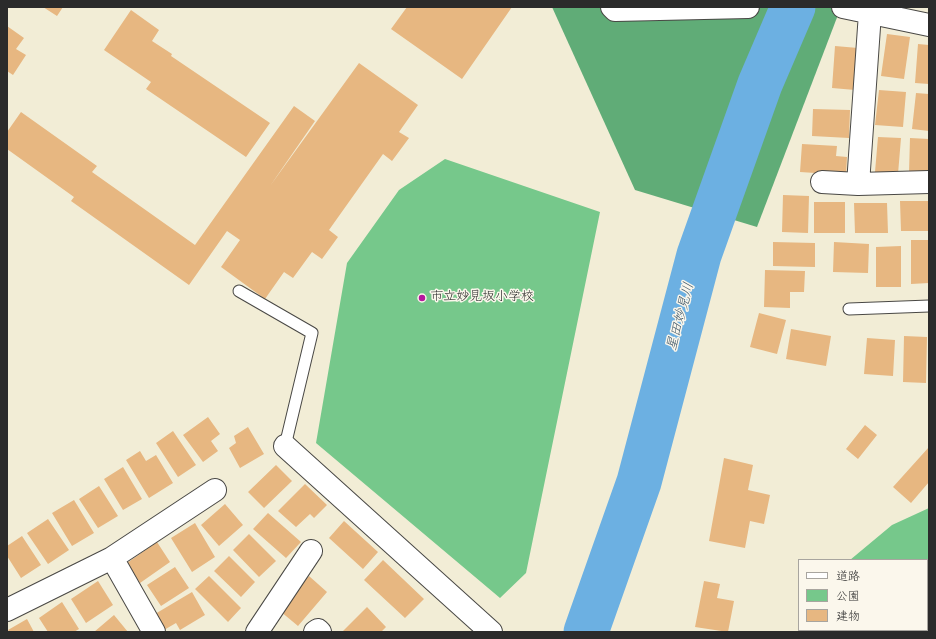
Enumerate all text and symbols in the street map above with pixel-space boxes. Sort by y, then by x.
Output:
water label: 星田妙見川 [665,281,699,353]
place label: 市立妙見坂小学校 [430,290,534,306]
marker: 市立妙見坂小学校 [417,293,427,303]
legend [798,559,928,631]
text: 道路 [836,571,860,585]
text: 公園 [836,591,860,605]
text: 建物 [836,611,860,625]

